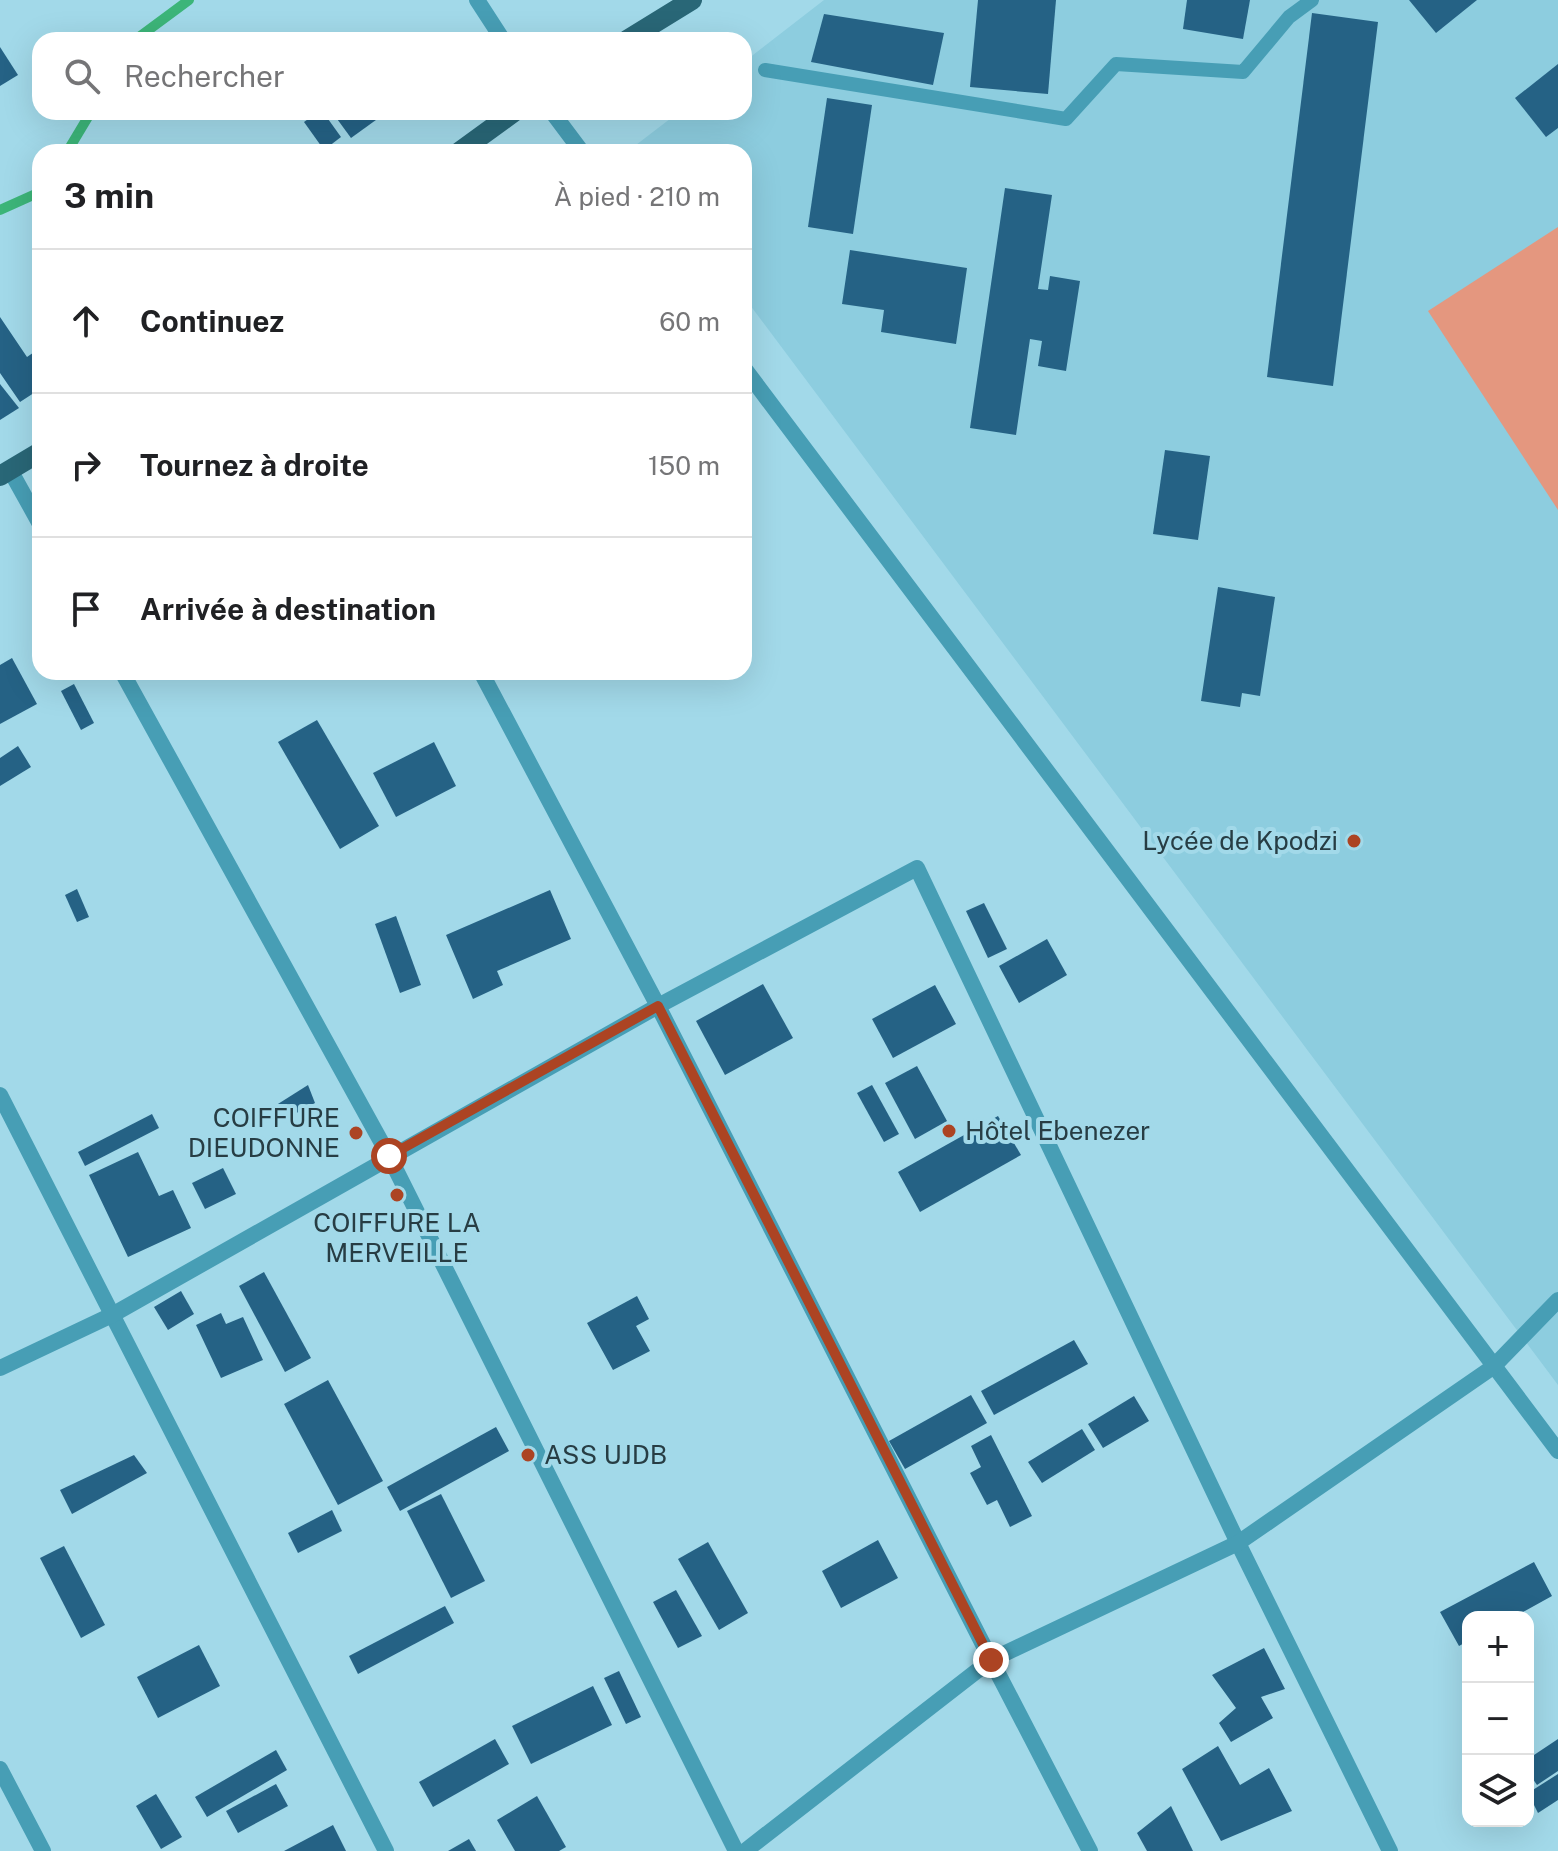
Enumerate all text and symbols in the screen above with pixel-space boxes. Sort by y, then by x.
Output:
search box [32,32,752,120]
icon: search [60,54,104,98]
text: Rechercher [124,58,285,94]
text: 3 min [64,176,154,216]
text: À pied · 210 m [554,181,720,212]
icon: ahead [64,299,108,343]
text: Continuez [140,303,284,339]
text: 60 m [659,306,720,337]
icon: right [64,443,108,487]
text: Tournez à droite [140,447,369,483]
text: 150 m [648,450,720,481]
icon: arrive [64,587,108,631]
text: Arrivée à destination [140,591,436,627]
place label: Lycée de Kpodzi [1142,825,1338,856]
marker: Lycée de Kpodzi [1345,832,1363,850]
place label: COIFFURE DIEUDONNE [188,1102,340,1163]
place label: Hôtel Ebenezer [965,1115,1150,1146]
marker: Hôtel Ebenezer [940,1122,958,1140]
marker: COIFFURE DIEUDONNE [347,1124,365,1142]
route start [371,1138,407,1174]
marker: COIFFURE LA MERVEILLE [388,1186,406,1204]
place label: COIFFURE LA MERVEILLE [313,1207,481,1268]
place label: ASS UJDB [544,1439,667,1470]
marker: ASS UJDB [519,1446,537,1464]
map controls [1462,1611,1534,1827]
button: + [1462,1611,1534,1683]
route end [973,1642,1009,1678]
button: − [1462,1683,1534,1755]
button: layers [1462,1755,1534,1827]

